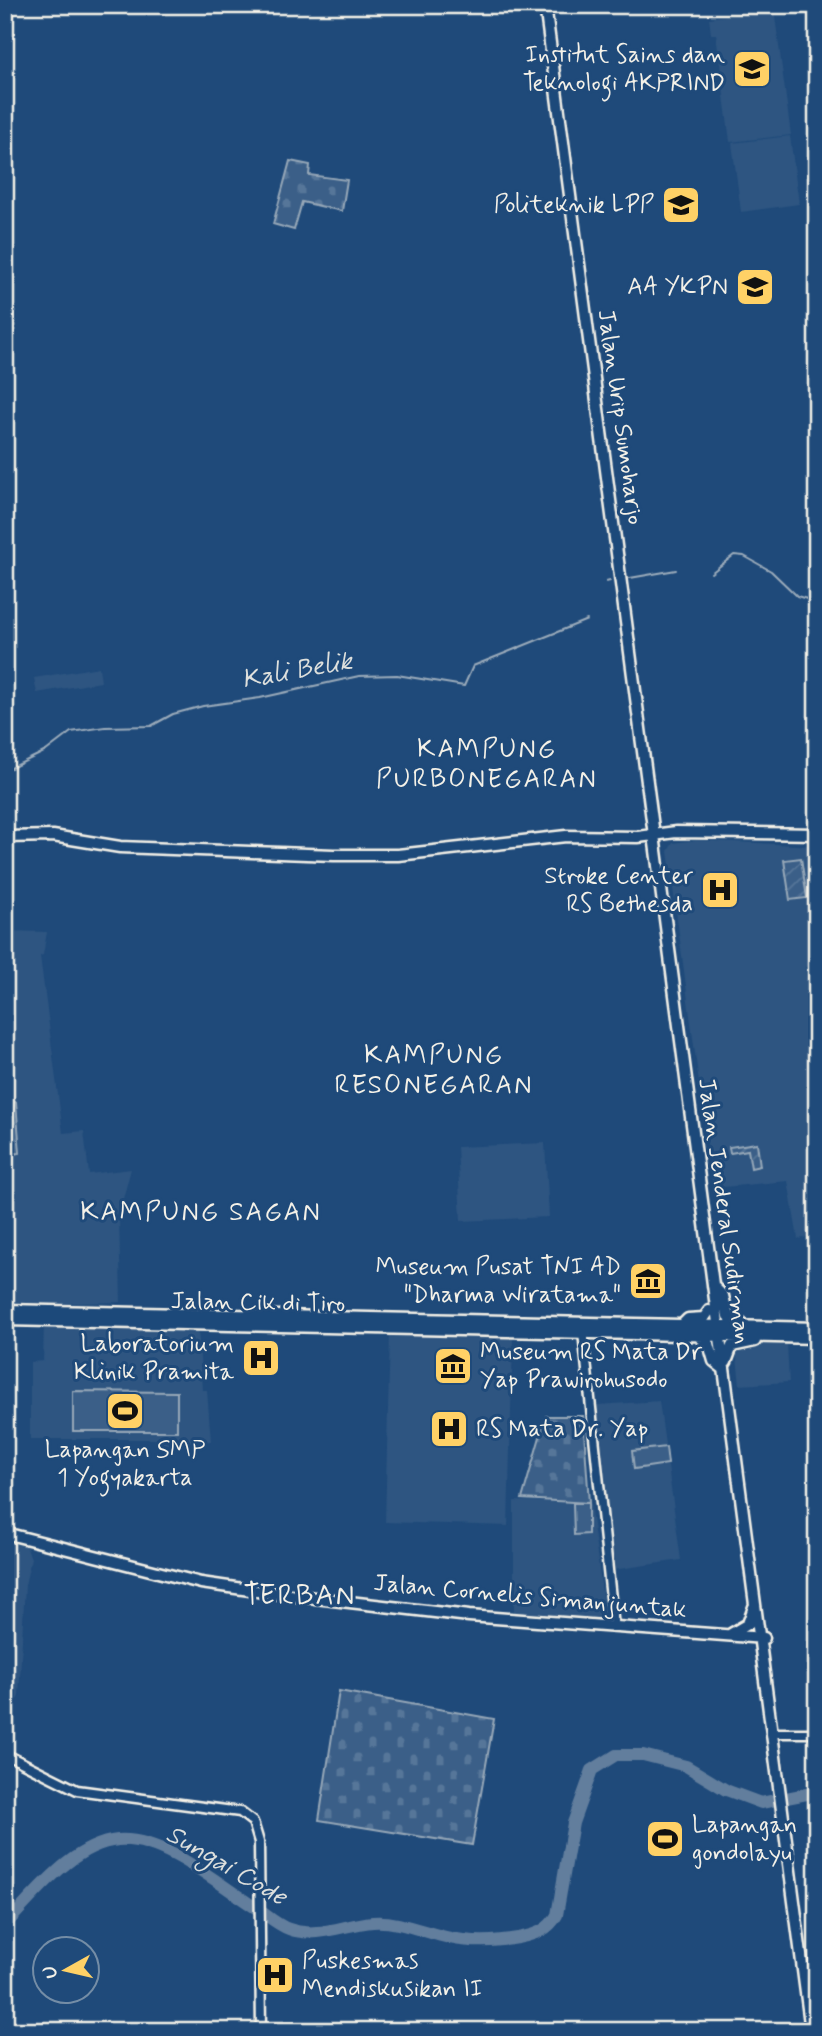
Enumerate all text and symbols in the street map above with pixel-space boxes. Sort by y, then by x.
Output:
place label: Institut Sains dan Teknologi AKPRIND [523,40,725,102]
school or university icon: Institut Sains dan Teknologi AKPRIND [731,48,773,90]
school or university icon: Politeknik LPP [660,184,702,226]
place label: Politeknik LPP [494,190,655,221]
school or university icon: AA YKPN [734,266,776,308]
place label: AA YKPN [627,272,728,303]
street label: Jalan Urip Sumoharjo [590,307,650,527]
water label: Kali Belik [239,644,357,697]
district label: KAMPUNG PURBONEGARAN [376,733,598,797]
place label: Stroke Center RS Bethesda [544,861,693,920]
hospital icon: Stroke Center RS Bethesda [699,869,741,911]
district label: KAMPUNG RESONEGARAN [334,1039,534,1103]
street label: Jalan Jenderal Sudirman [690,1076,758,1346]
district label: KAMPUNG SAGAN [80,1196,322,1230]
place label: Museum Pusat TNI AD "Dharma Wiratama" [375,1252,621,1311]
museum icon: Museum Pusat TNI AD "Dharma Wiratama" [627,1260,669,1302]
street label: Jalan Cik di Tiro [170,1286,346,1320]
place label: Laboratorium Klinik Pramita [74,1329,235,1388]
hospital icon: Laboratorium Klinik Pramita [240,1337,282,1379]
place label: Museum RS Mata Dr Yap Prawirohusodo [480,1337,703,1396]
museum icon: Museum RS Mata Dr Yap Prawirohusodo [432,1345,474,1387]
sports icon: Lapangan SMP 1 Yogyakarta [104,1390,146,1432]
hospital icon: RS Mata Dr. Yap [428,1408,470,1450]
place label: RS Mata Dr. Yap [476,1414,648,1445]
place label: Lapangan SMP 1 Yogyakarta [45,1435,206,1497]
street label: Jalan Cornelis Simanjuntak [372,1568,688,1626]
district label: TERBAN [244,1578,356,1615]
place label: Lapangan gondolayu [692,1810,797,1869]
water label: Sungai Code [158,1818,294,1917]
sports icon: Lapangan gondolayu [644,1818,686,1860]
north arrow [32,1934,102,2004]
place label: Puskesmas Mendiskusikan II [302,1946,483,2005]
hospital icon: Puskesmas Mendiskusikan II [254,1954,296,1996]
text: U [37,1964,64,1980]

